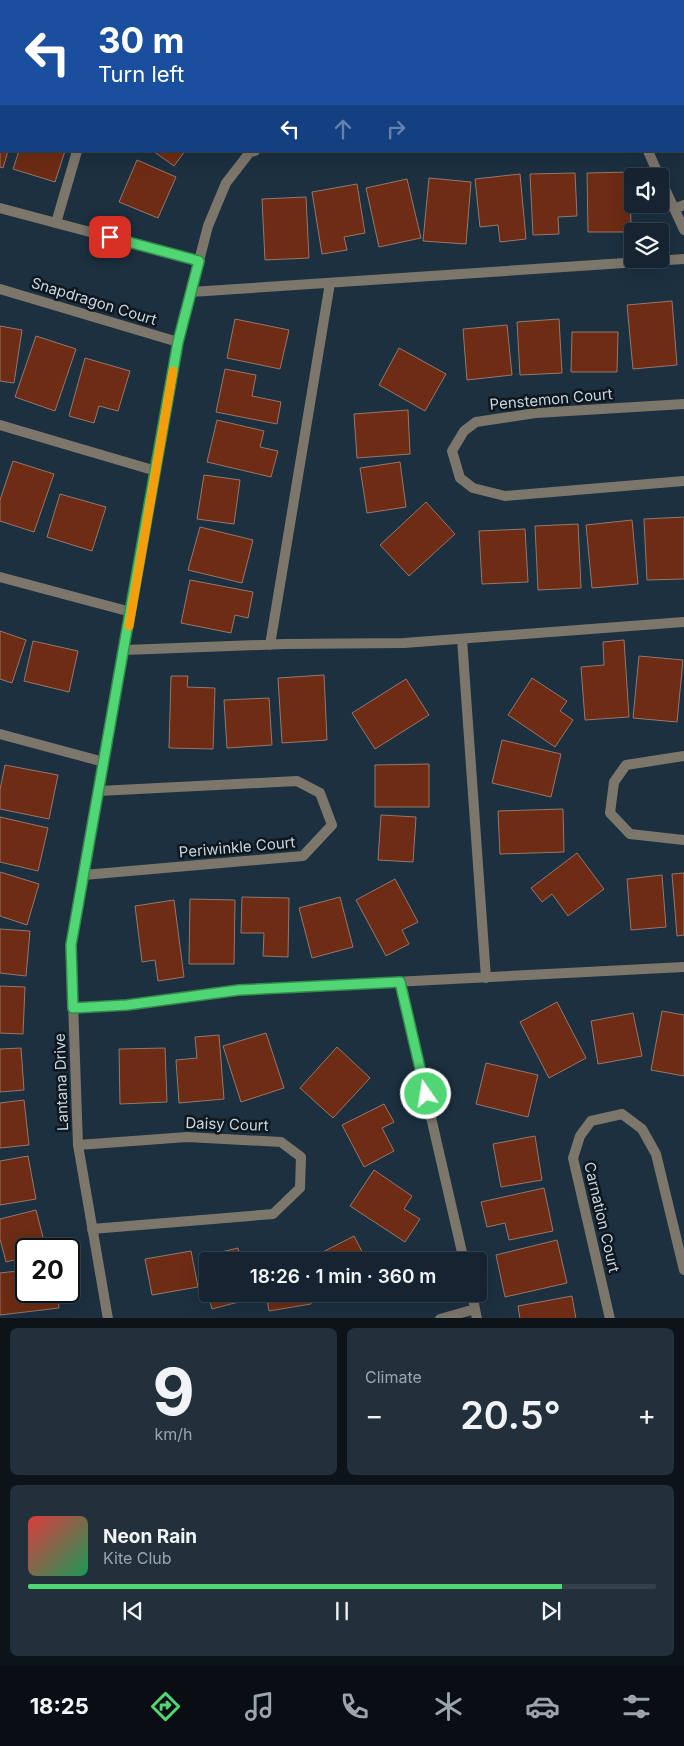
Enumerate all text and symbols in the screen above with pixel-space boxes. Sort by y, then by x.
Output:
text: 30 m [98,19,184,61]
icon: left [15,20,80,85]
text: Turn left [98,61,184,87]
icon: left [276,115,304,143]
icon: ahead [329,115,357,143]
icon: right [382,115,410,143]
map controls [624,168,669,268]
button: sound [624,168,669,213]
pin [89,216,131,258]
icon: arrive [96,223,124,251]
button: layers [624,223,669,268]
street label: Snapdragon Court [29,273,159,329]
street label: Penstemon Court [489,384,613,414]
street label: Periwinkle Court [178,832,296,862]
street label: Lantana Drive [50,1033,72,1131]
position arrow [399,1067,451,1119]
street label: Daisy Court [185,1113,269,1135]
street label: Carnation Court [580,1160,624,1274]
speed limit sign: 20 [15,1238,80,1303]
text: 18:26 · 1 min · 360 m [250,1265,436,1288]
text: 9 [152,1352,195,1431]
text: Climate [365,1367,422,1387]
text: 20.5° [460,1392,561,1438]
text: − [365,1398,384,1432]
text: + [637,1398,656,1432]
text: km/h [154,1424,193,1444]
text: Neon Rain [103,1525,197,1548]
text: Kite Club [103,1548,172,1568]
icon: previous [119,1597,147,1625]
icon: pause [328,1597,356,1625]
icon: next [537,1597,565,1625]
icon: directions [148,1689,183,1724]
icon: music [242,1689,277,1724]
icon: phone [337,1689,372,1724]
icon: climate [431,1689,466,1724]
icon: car [525,1689,560,1724]
icon: filters [619,1689,654,1724]
text: 18:25 [30,1693,89,1719]

